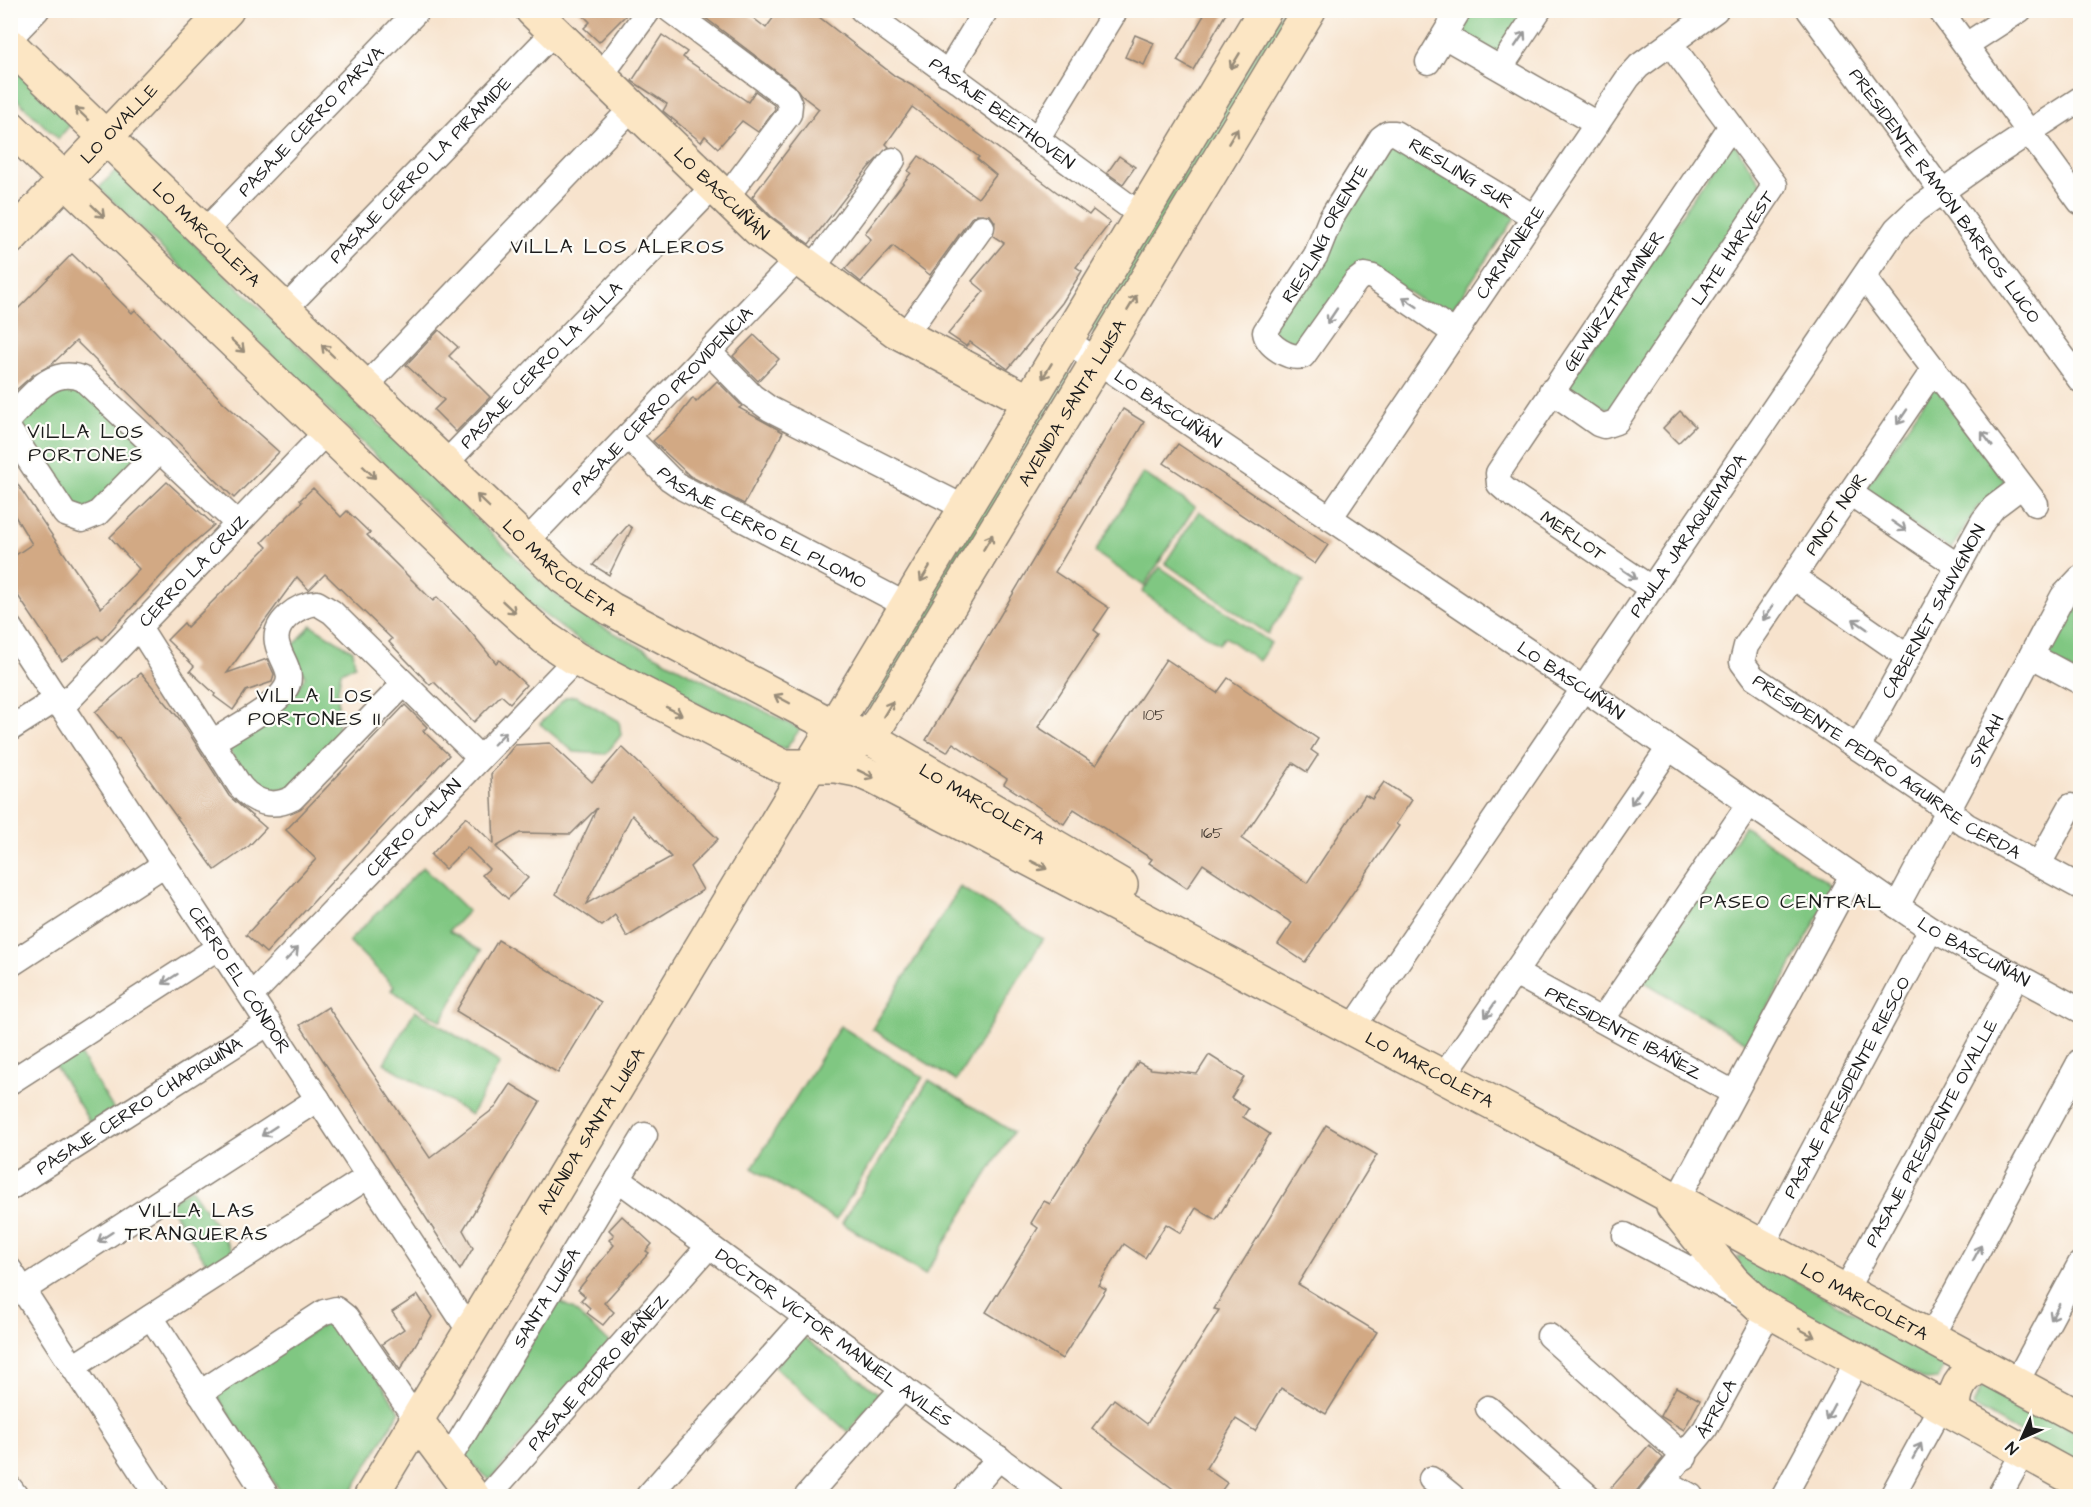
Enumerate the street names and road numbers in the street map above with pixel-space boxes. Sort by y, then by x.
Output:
street label: PASAJE CERRO PARVA [232,40,390,202]
street label: PASAJE BEETHOVEN [924,51,1080,175]
street label: PRESIDENTE RAMÓN BARROS LUCO [1843,63,2047,328]
street label: PASAJE CERRO LA PIRÁMIDE [324,71,517,269]
street label: LO OVALLE [75,78,163,169]
street label: RIESLING SUR [1404,132,1519,214]
street label: LO BASCUÑÁN [668,141,775,246]
street label: RIESLING ORIENTE [1276,159,1374,307]
street label: LO MARCOLETA [147,176,267,293]
street label: LATE HARVEST [1685,185,1781,310]
street label: CARMÉNÈRE [1469,200,1551,304]
street label: GEWÜRZTRAMINER [1557,225,1670,376]
street label: PASAJE CERRO LA SILLA [454,275,628,454]
street label: PASAJE CERRO PROVIDENCIA [565,300,759,501]
street label: AVENIDA SANTA LUISA [1012,314,1132,491]
street label: LO BASCUÑÁN [1109,364,1227,454]
street label: PAULA JARAQUEMADA [1623,448,1753,622]
street label: PASAJE CERRO EL PLOMO [651,460,871,595]
street label: PINOT NOIR [1799,468,1873,560]
street label: MERLOT [1535,505,1611,568]
street label: CERRO LA CRUZ [133,507,254,632]
street label: LO MARCOLETA [497,513,622,622]
street label: CABERNET SAUVIGNON [1875,520,1991,703]
street label: LO BASCUÑÁN [1512,635,1630,726]
street label: PRESIDENTE PEDRO AGUIRRE CERDA [1748,668,2026,865]
street label: SYRAH [1961,709,2010,771]
street label: LO MARCOLETA [915,757,1050,851]
street label: CERRO CALÁN [360,773,467,882]
street label: CERRO EL CÓNDOR [182,901,297,1058]
street label: LO BASCUÑÁN [1913,911,2034,993]
street label: PASAJE PRESIDENTE RIESCO [1777,972,1916,1203]
street label: PRESIDENTE IBÁÑEZ [1541,980,1707,1086]
street label: PASAJE PRESIDENTE OVALLE [1859,1014,2004,1251]
street label: LO MARCOLETA [1361,1026,1498,1114]
street label: PASAJE CERRO CHAPIQUIÑA [31,1031,247,1181]
street label: AVENIDA SANTA LUISA [531,1042,651,1219]
street label: DOCTOR VÍCTOR MANUEL AVILÉS [710,1242,958,1433]
street label: SANTA LUISA [507,1243,587,1352]
street label: LO MARCOLETA [1796,1257,1933,1346]
street label: PASAJE PEDRO IBÁÑEZ [521,1287,674,1456]
street label: ÁFRICA [1690,1374,1743,1444]

